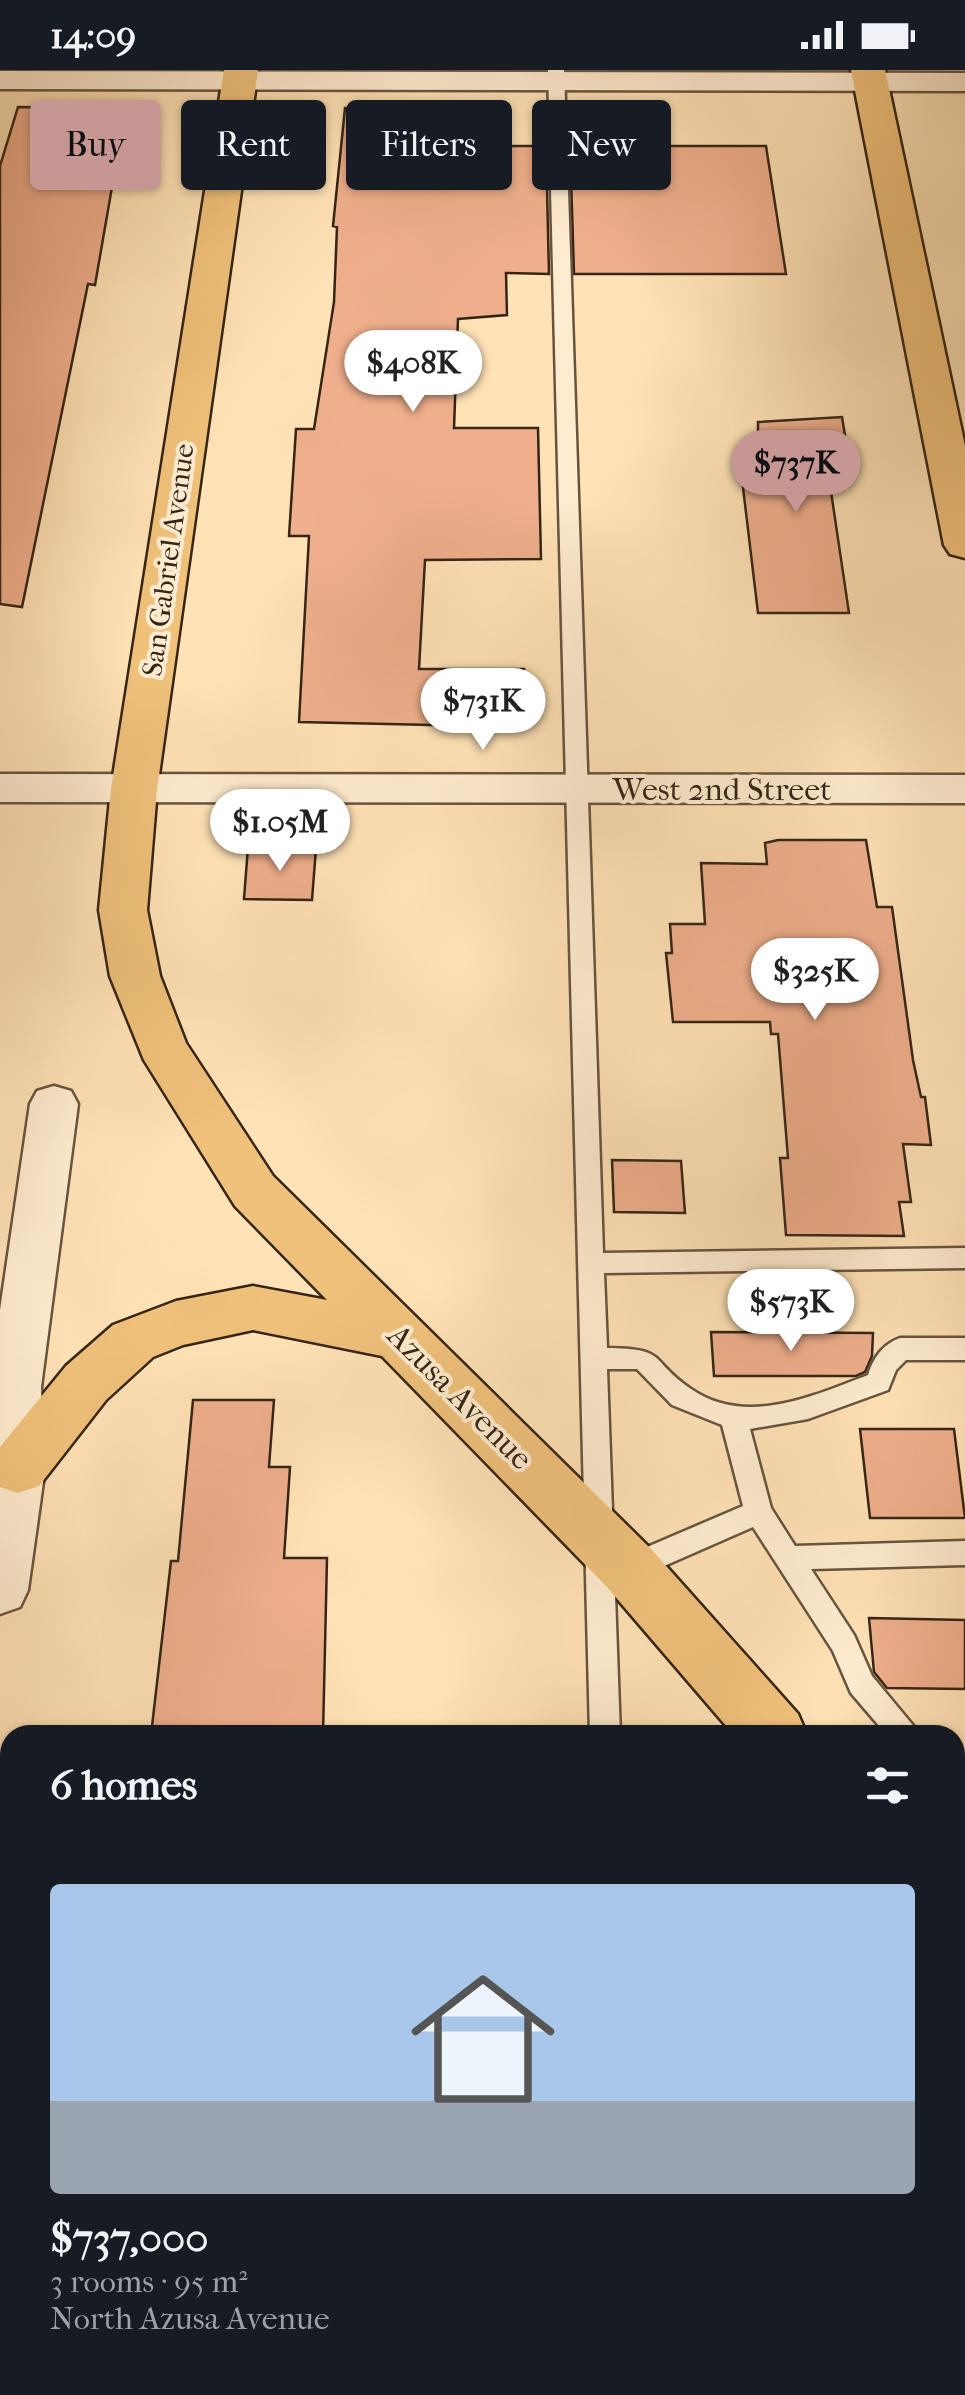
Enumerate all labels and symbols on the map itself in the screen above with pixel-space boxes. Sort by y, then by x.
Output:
pin: $408K [343,330,483,415]
pin: $737K [726,430,866,515]
street label: San Gabriel Avenue [135,441,201,679]
pin: $731K [413,668,553,753]
street label: West 2nd Street [612,771,832,808]
pin: $1.05M [199,789,361,874]
pin: $325K [745,938,885,1023]
pin: $573K [721,1269,861,1354]
street label: Azusa Avenue [378,1315,540,1477]

